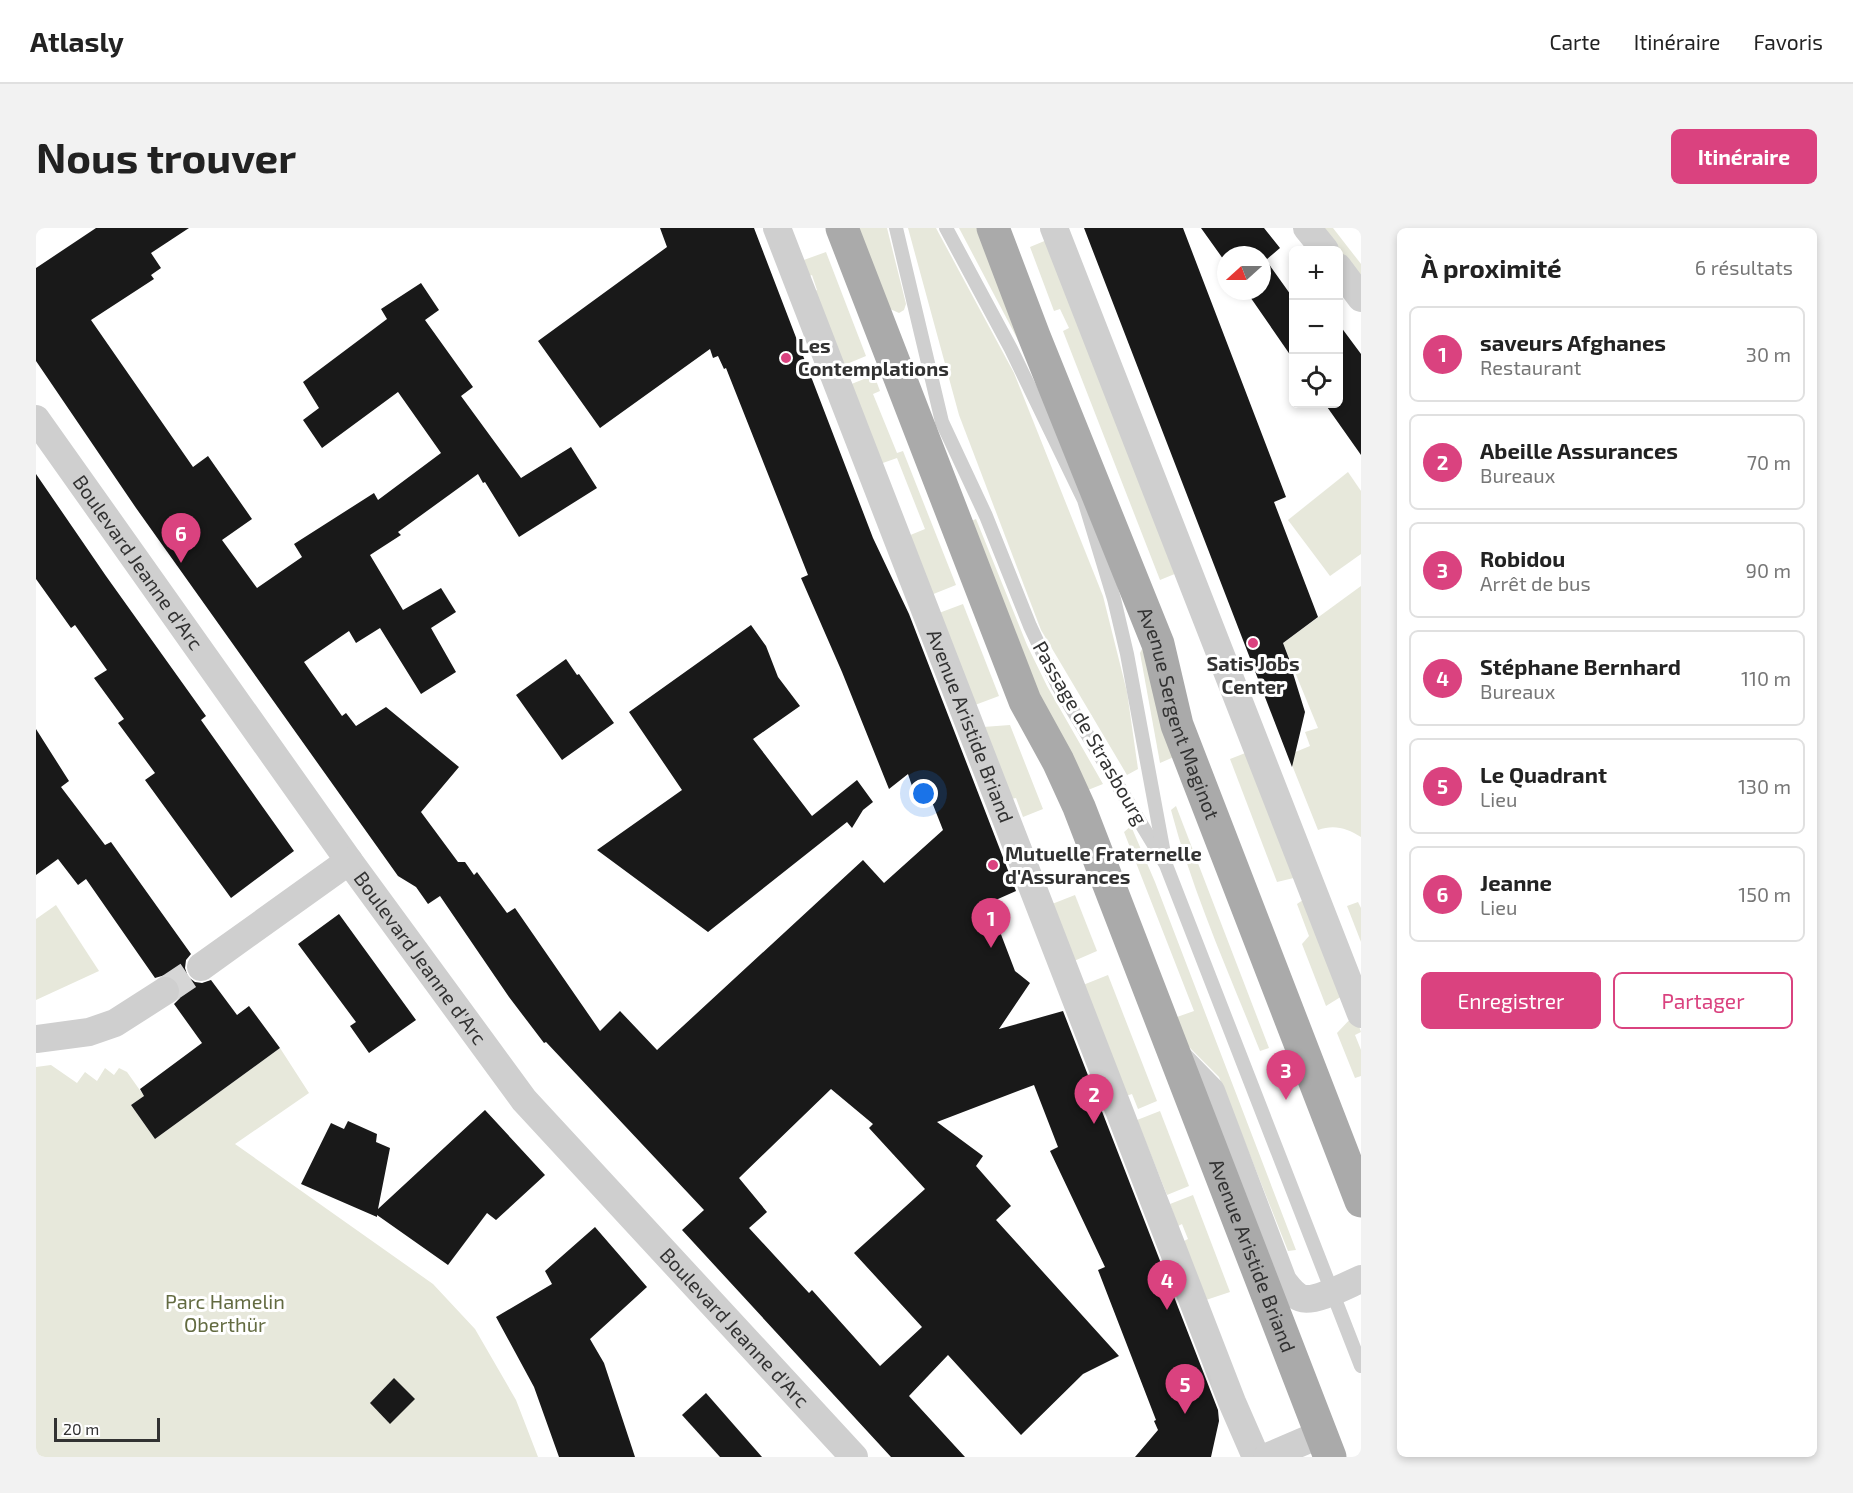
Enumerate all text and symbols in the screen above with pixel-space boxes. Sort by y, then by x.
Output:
text: Atlasly [30,24,124,58]
text: Carte [1549,29,1601,54]
text: Itinéraire [1634,29,1720,54]
text: Favoris [1753,29,1823,54]
button: Itinéraire [1671,129,1817,184]
text: Nous trouver [36,131,296,181]
north arrow [1217,246,1271,300]
map controls [1289,246,1343,408]
button: + [1289,246,1343,300]
text: À proximité [1421,252,1562,283]
text: 6 résultats [1695,255,1793,279]
button: − [1289,300,1343,354]
text: saveurs Afghanes [1480,329,1666,355]
place label: Les Contemplations [798,333,949,380]
text: 1 [1438,342,1447,366]
text: 30 m [1746,342,1791,366]
marker: Les Contemplations [779,351,793,365]
button: locate [1289,354,1343,408]
text: Restaurant [1480,355,1581,379]
text: Abeille Assurances [1480,437,1678,463]
text: 2 [1437,450,1448,474]
text: 70 m [1747,450,1791,474]
text: Bureaux [1480,463,1555,487]
street label: Boulevard Jeanne d'Arc [68,470,209,654]
pin: 6 [162,514,200,563]
text: Robidou [1480,545,1565,571]
text: 3 [1437,558,1448,582]
text: 90 m [1746,558,1791,582]
text: Arrêt de bus [1480,571,1591,595]
street label: Avenue Sergent Maginot [1133,603,1225,823]
street label: Avenue Aristide Briand [923,625,1019,826]
street label: Passage de Strasbourg [1028,636,1153,829]
marker: Satis Jobs Center [1246,636,1260,650]
place label: Satis Jobs Center [1206,651,1300,698]
text: Stéphane Bernhard [1480,653,1681,679]
text: 4 [1436,666,1449,690]
text: 110 m [1741,666,1791,690]
text: Bureaux [1480,679,1555,703]
text: Le Quadrant [1480,761,1607,787]
text: 5 [1437,774,1448,798]
text: 130 m [1738,774,1791,798]
your location [909,779,938,808]
text: Lieu [1480,787,1517,811]
place label: Mutuelle Fraternelle d'Assurances [1005,841,1202,888]
marker: Mutuelle Fraternelle d'Assurances [986,858,1000,872]
street label: Boulevard Jeanne d'Arc [350,866,492,1049]
text: Jeanne [1480,869,1552,895]
text: 6 [1437,882,1448,906]
text: 150 m [1738,882,1791,906]
text: Lieu [1480,895,1517,919]
pin: 1 [972,898,1010,948]
button: Enregistrer [1421,972,1601,1029]
button: Partager [1613,972,1793,1029]
pin: 3 [1266,1050,1306,1100]
pin: 2 [1074,1074,1114,1124]
street label: Avenue Aristide Briand [1205,1155,1301,1355]
street label: Boulevard Jeanne d'Arc [656,1242,815,1412]
pin: 4 [1148,1260,1186,1310]
park label: Parc Hamelin Oberthür [165,1289,285,1336]
pin: 5 [1166,1364,1204,1414]
scale bar [54,1415,160,1442]
text: 20 m [63,1419,99,1438]

